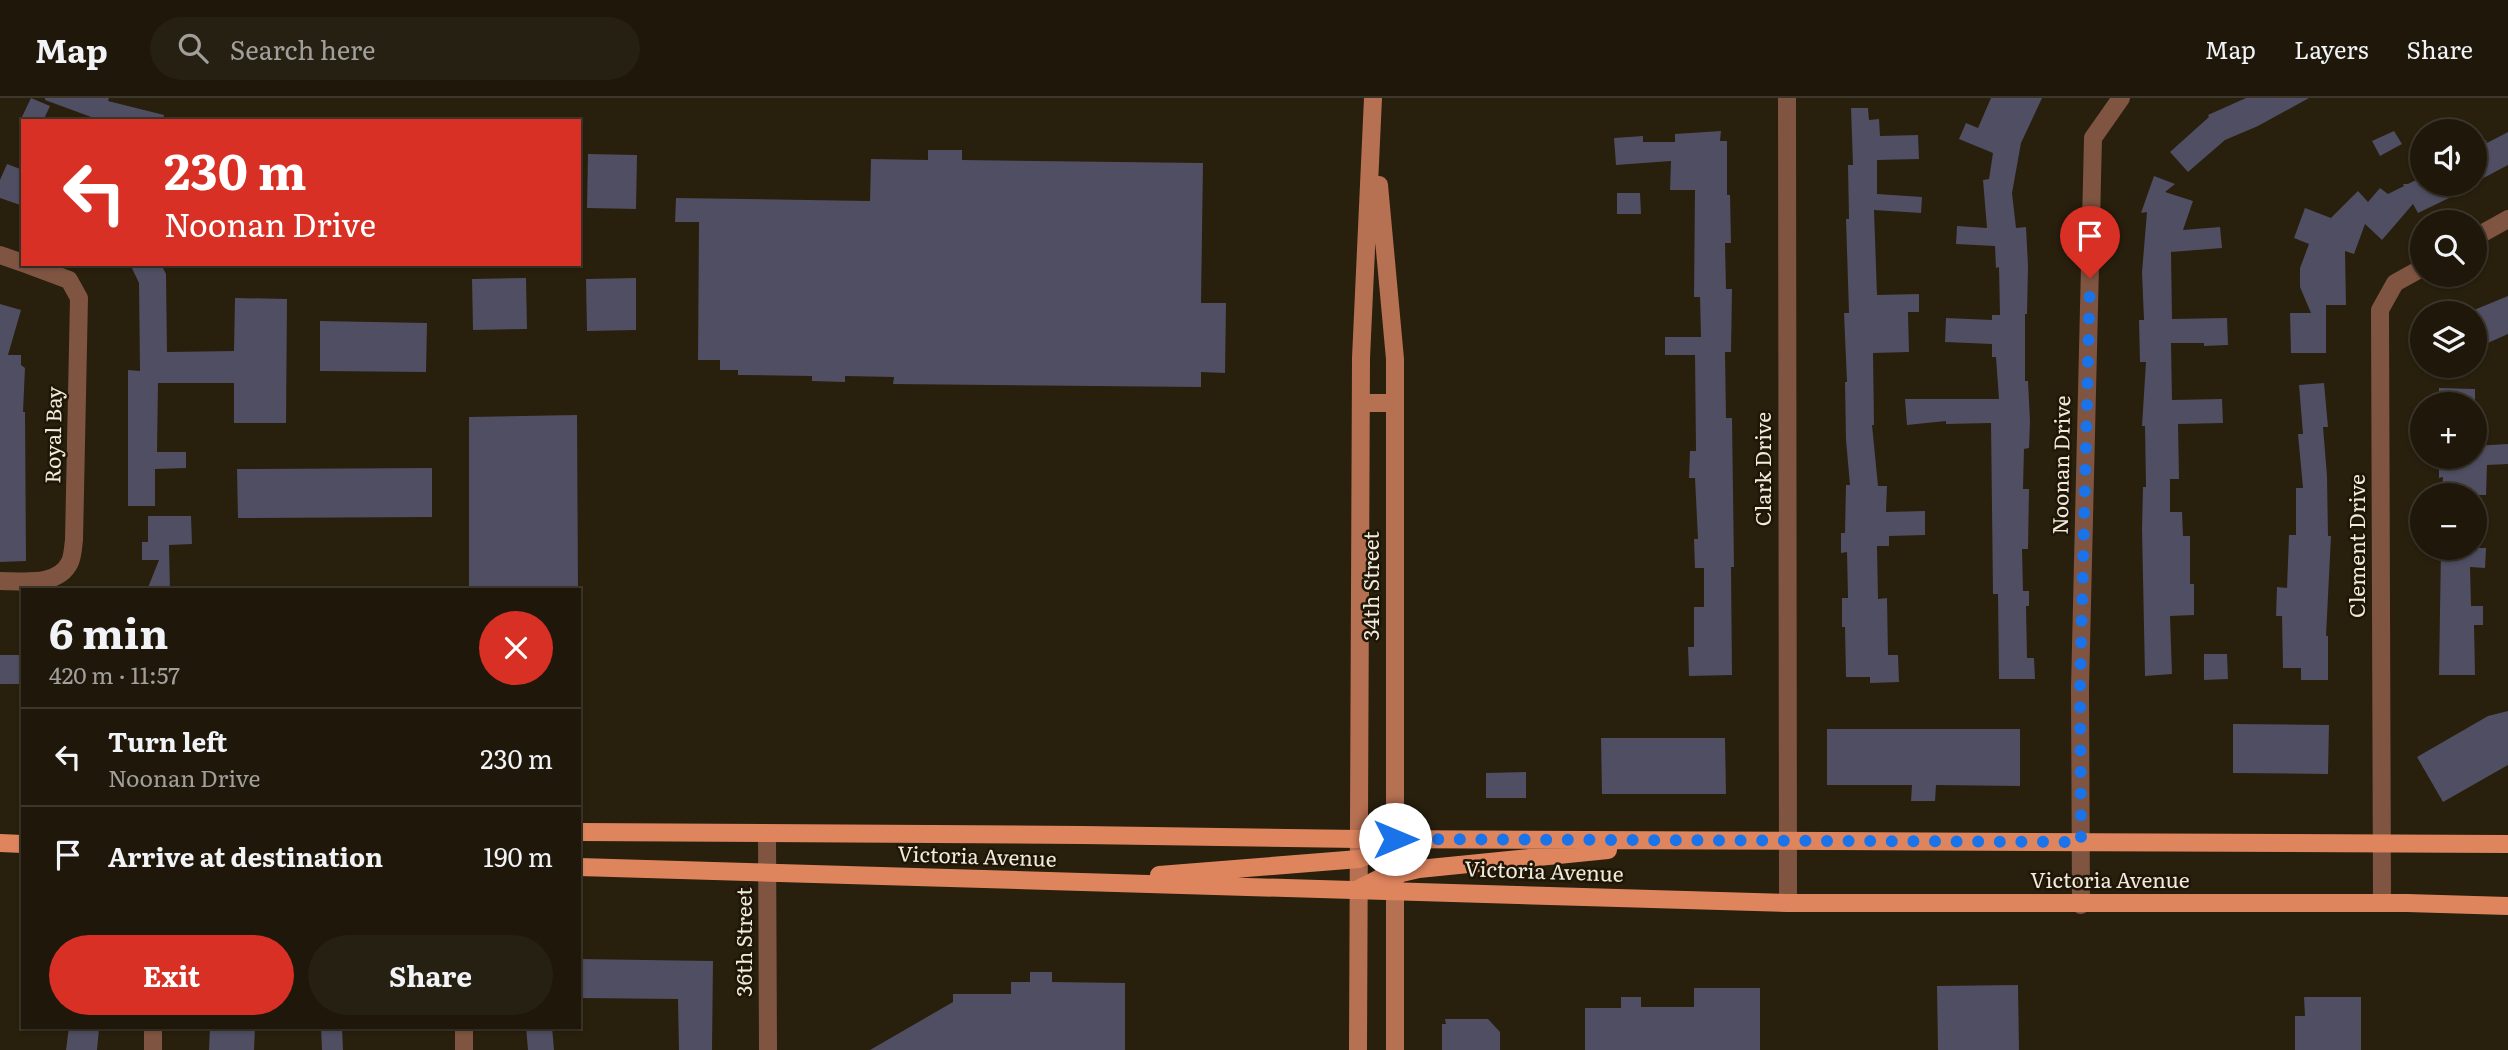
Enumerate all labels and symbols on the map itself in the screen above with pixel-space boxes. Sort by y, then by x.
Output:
pin [2060,206,2120,278]
street label: Royal Bay [35,385,68,484]
street label: Noonan Drive [2043,395,2076,535]
street label: Clark Drive [1746,412,1777,526]
street label: Clement Drive [2340,474,2371,618]
street label: 34th Street [1354,531,1385,641]
position arrow [1358,802,1432,876]
street label: Victoria Avenue [897,836,1057,873]
street label: Victoria Avenue [1464,851,1624,888]
street label: Victoria Avenue [2030,863,2190,894]
street label: 36th Street [727,887,758,997]

